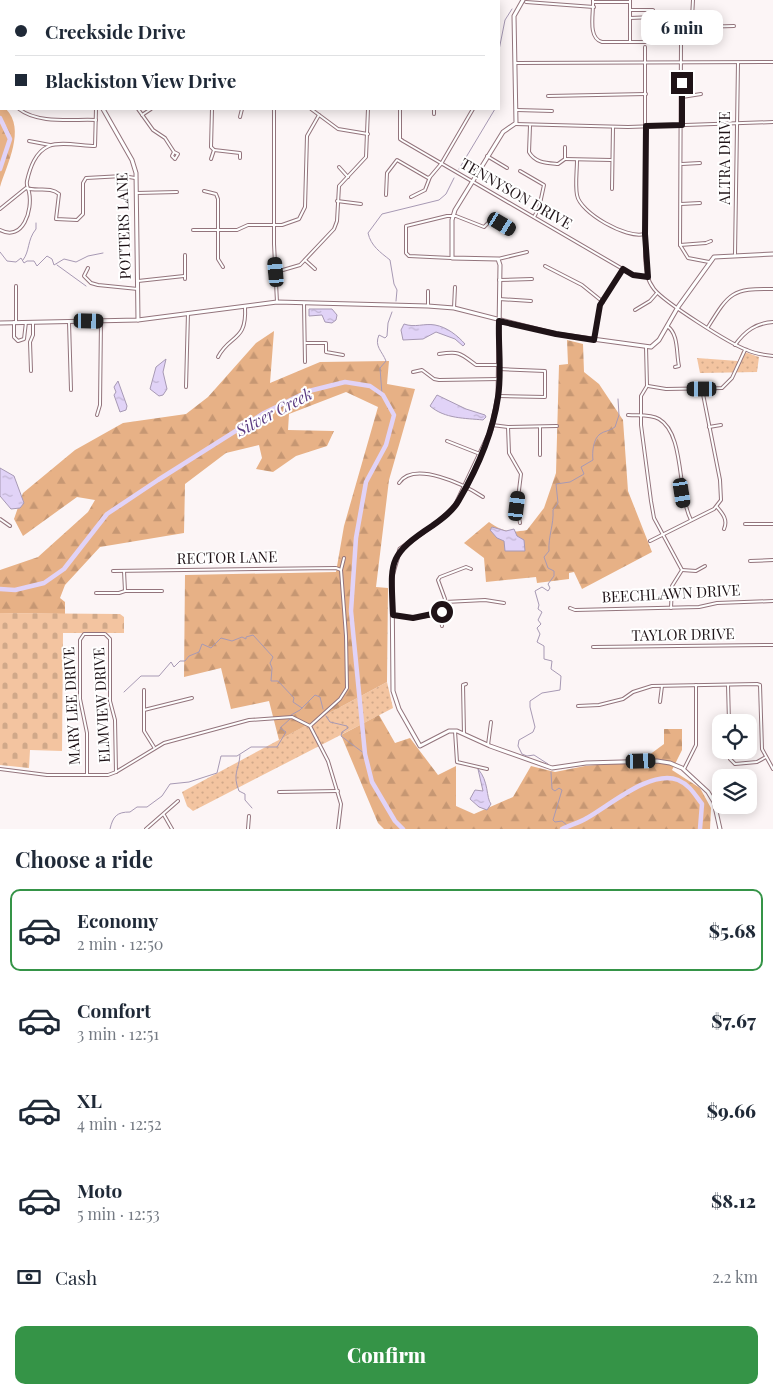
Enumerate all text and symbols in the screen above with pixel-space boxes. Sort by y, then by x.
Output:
callout: 6 min [641,11,723,46]
text: 6 min [661,17,703,38]
text: Creekside Drive [45,18,186,44]
text: Blackiston View Drive [45,67,236,93]
route end [671,72,693,94]
street label: ALTRA DRIVE [714,111,734,206]
street label: TENNYSON DRIVE [457,153,576,233]
street label: POTTERS LANE [111,172,135,280]
car [485,210,518,238]
car [267,256,284,288]
car [73,313,104,329]
car [687,382,717,397]
water label: Silver Creek [231,383,316,441]
car [672,477,691,509]
car [507,490,526,522]
street label: RECTOR LANE [177,546,277,568]
street label: BEECHLAWN DRIVE [601,579,741,607]
route start [431,601,453,623]
street label: TAYLOR DRIVE [631,623,735,645]
street label: MARY LEE DRIVE [58,646,84,766]
street label: ELMVIEW DRIVE [88,647,114,763]
map controls [712,714,757,814]
button: locate [712,714,757,759]
car [625,753,656,769]
button: layers [712,769,757,814]
text: Choose a ride [15,844,153,874]
text: Economy [77,907,158,933]
icon: car [17,908,62,953]
text: $5.68 [709,917,756,943]
text: 2 min · 12:50 [77,933,163,954]
text: Comfort [77,997,151,1023]
icon: car [17,998,62,1043]
text: $7.67 [711,1007,756,1033]
text: 3 min · 12:51 [77,1023,159,1044]
text: XL [77,1087,102,1113]
icon: car [17,1088,62,1133]
text: $9.66 [707,1097,756,1123]
text: 4 min · 12:52 [77,1113,162,1134]
text: Moto [77,1177,122,1203]
icon: car [17,1178,62,1223]
text: $8.12 [711,1187,756,1213]
text: 5 min · 12:53 [77,1203,160,1224]
icon: cash [15,1263,43,1291]
text: Cash [55,1264,97,1290]
text: 2.2 km [712,1266,758,1287]
button: Confirm [15,1326,758,1384]

